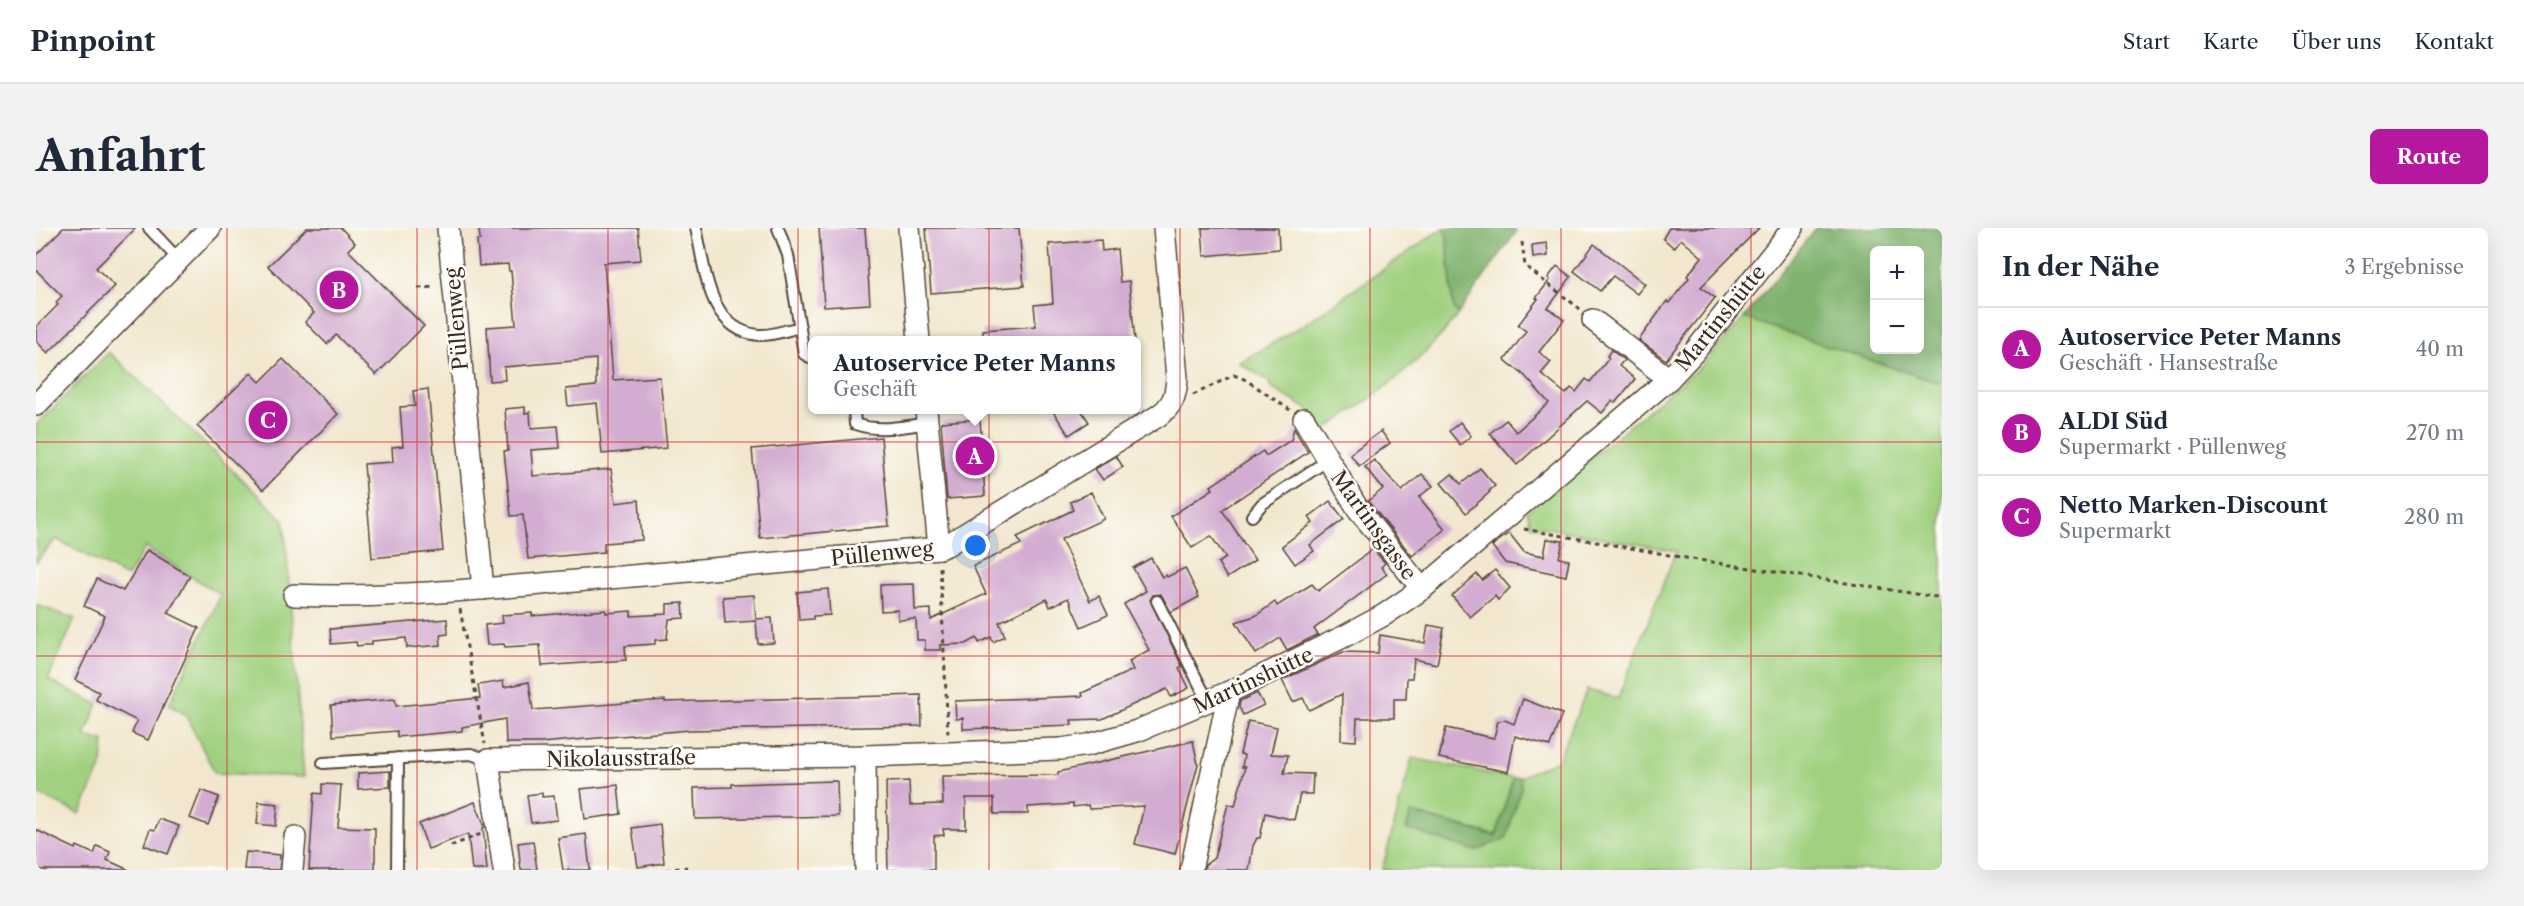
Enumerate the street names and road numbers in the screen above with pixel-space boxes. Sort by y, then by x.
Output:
street label: Martinshütte [1670,260,1770,376]
street label: Püllenweg [439,266,473,371]
street label: Martinsgasse [1326,465,1422,585]
street label: Püllenweg [829,535,935,571]
street label: Martinshütte [1189,641,1317,719]
street label: Nikolausstraße [546,744,696,772]

